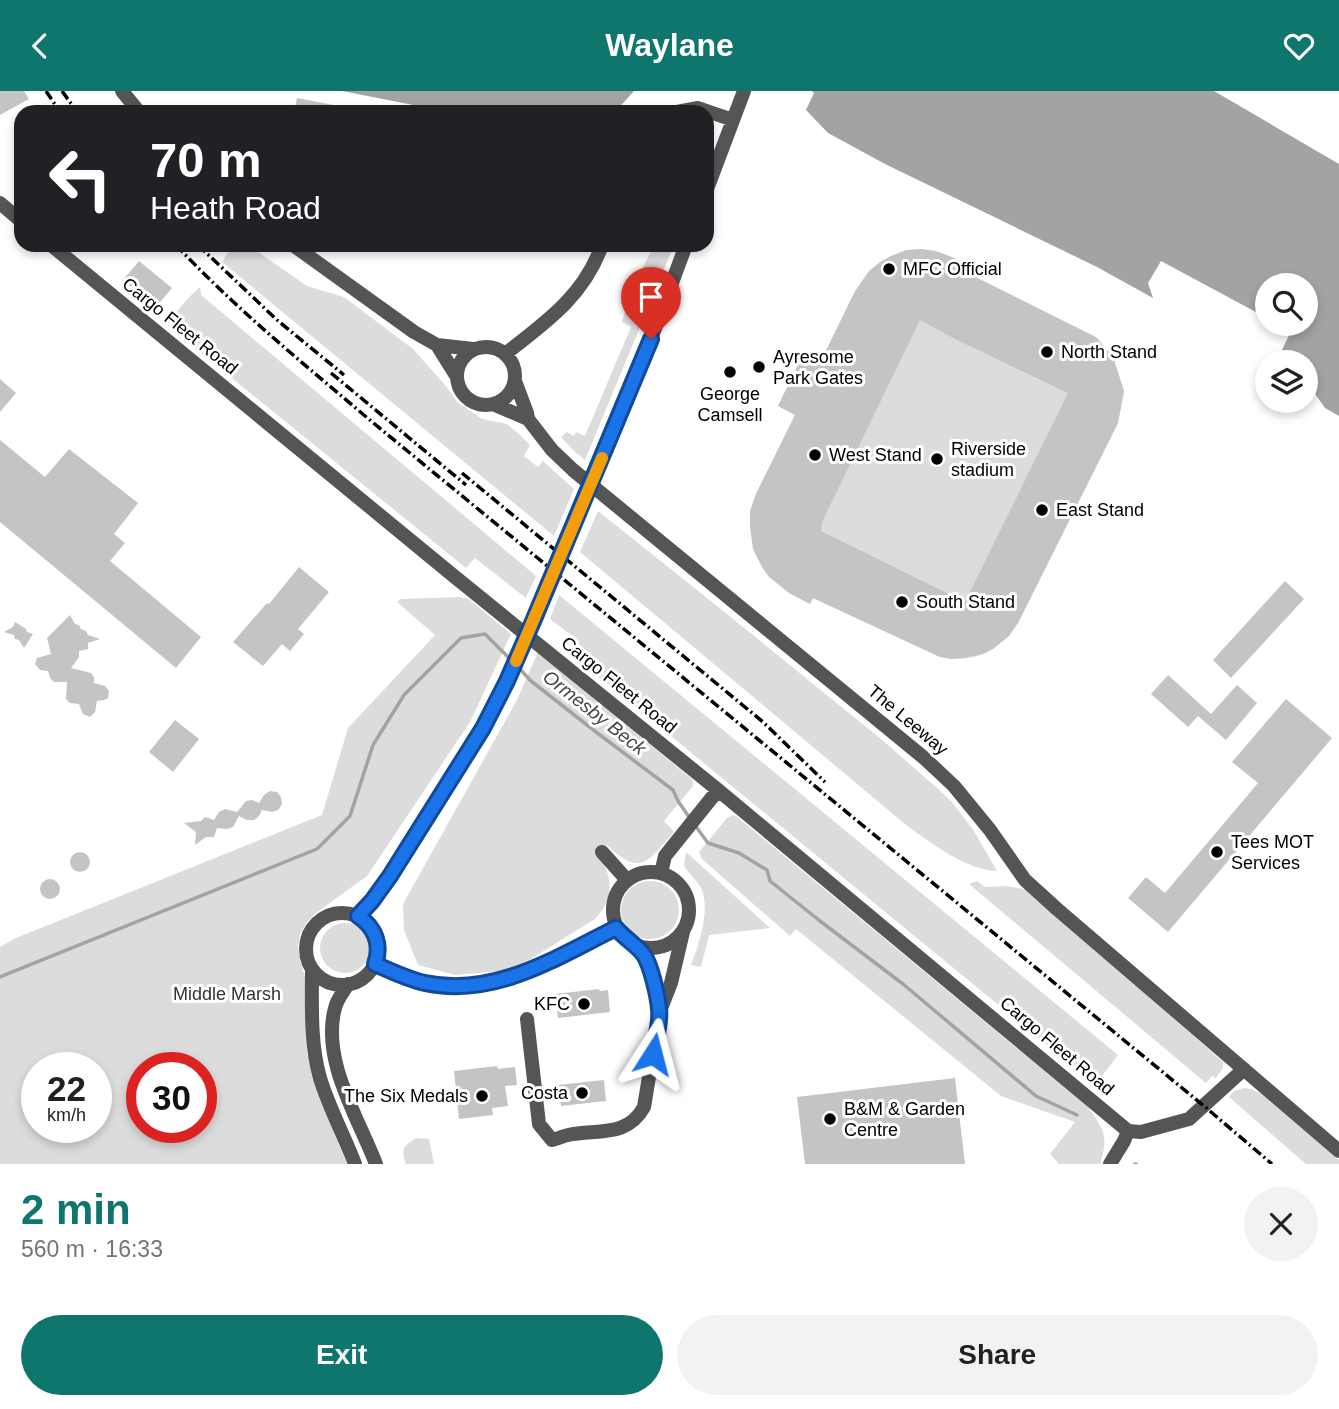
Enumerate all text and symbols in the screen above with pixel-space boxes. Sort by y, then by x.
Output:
icon: back [21,27,59,65]
text: Waylane [605,27,734,63]
icon: heart [1280,27,1318,65]
icon: left [35,133,126,224]
text: 70 m [150,133,262,187]
text: Heath Road [150,190,321,226]
place label: MFC Official [903,259,1002,279]
marker: MFC Official [881,261,897,277]
pin [621,267,681,339]
map controls [1255,273,1318,413]
button: search [1255,273,1318,336]
street label: Cargo Fleet Road [118,274,242,378]
icon: arrive [632,278,670,316]
place label: North Stand [1061,342,1157,362]
marker: North Stand [1039,344,1055,360]
place label: Ayresome Park Gates [773,347,863,388]
button: layers [1255,350,1318,413]
marker: Ayresome Park Gates [751,359,767,375]
marker: George Camsell [722,364,738,380]
place label: George Camsell [697,384,763,425]
place label: Riverside stadium [951,439,1026,480]
place label: West Stand [829,445,922,465]
marker: West Stand [807,447,823,463]
marker: Riverside stadium [929,451,945,467]
place label: East Stand [1056,500,1144,520]
marker: East Stand [1034,502,1050,518]
place label: South Stand [916,592,1015,612]
marker: South Stand [894,594,910,610]
street label: Cargo Fleet Road [557,633,681,737]
water label: Ormesby Beck [539,666,651,760]
street label: The Leeway [864,681,952,759]
place label: Tees MOT Services [1231,832,1314,873]
marker: Tees MOT Services [1209,844,1225,860]
park label: Middle Marsh [173,984,281,1004]
street label: Cargo Fleet Road [996,993,1118,1099]
place label: KFC [534,994,570,1014]
marker: KFC [576,996,592,1012]
position arrow [616,1017,690,1091]
speed limit sign: 30 [126,1052,217,1143]
text: 22 [47,1069,86,1108]
place label: Costa [521,1083,569,1103]
marker: Costa [574,1085,590,1101]
place label: The Six Medals [344,1086,468,1106]
marker: The Six Medals [474,1088,490,1104]
place label: B&M & Garden Centre [844,1099,965,1140]
text: km/h [47,1105,86,1125]
marker: B&M & Garden Centre [822,1111,838,1127]
text: 2 min [21,1186,131,1233]
button: close [1244,1187,1318,1261]
text: 560 m · 16:33 [21,1236,163,1262]
button: Exit [21,1315,663,1395]
button: Share [677,1315,1318,1395]

